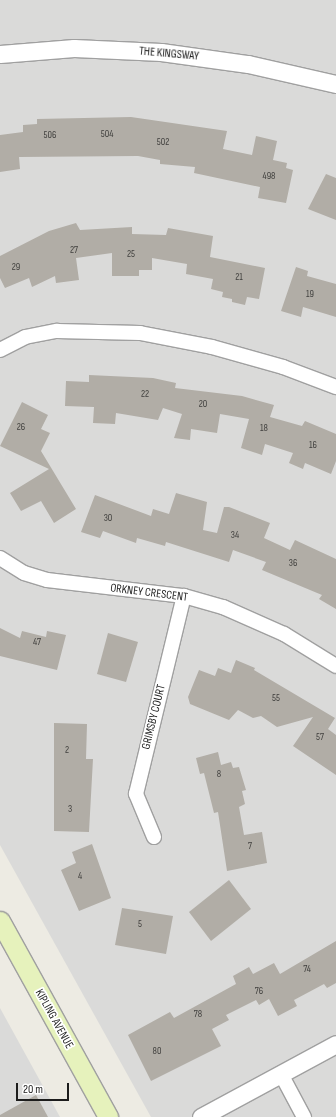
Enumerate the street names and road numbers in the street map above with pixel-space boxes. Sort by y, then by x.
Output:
street label: THE KINGSWAY [138,44,200,64]
street label: ORKNEY CRESCENT [109,581,189,605]
street label: GRIMSBY COURT [139,683,169,751]
street label: KIPLING AVENUE [32,987,76,1051]

